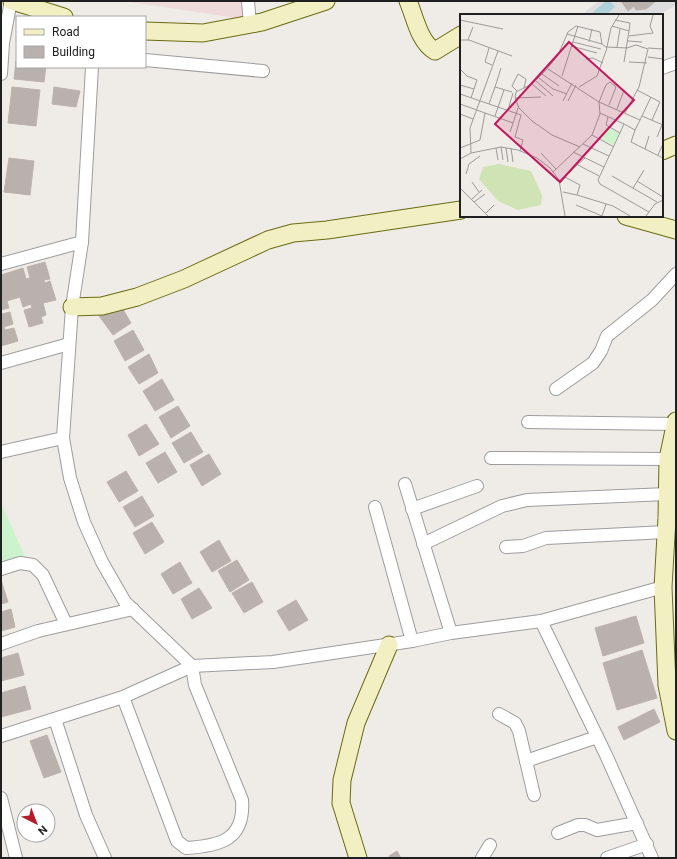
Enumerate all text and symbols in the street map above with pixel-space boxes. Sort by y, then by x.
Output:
inset map [460,14,663,217]
legend [16,16,146,68]
text: Road [52,25,80,39]
text: Building [52,45,95,59]
north arrow [16,803,56,843]
text: N [35,823,50,838]

